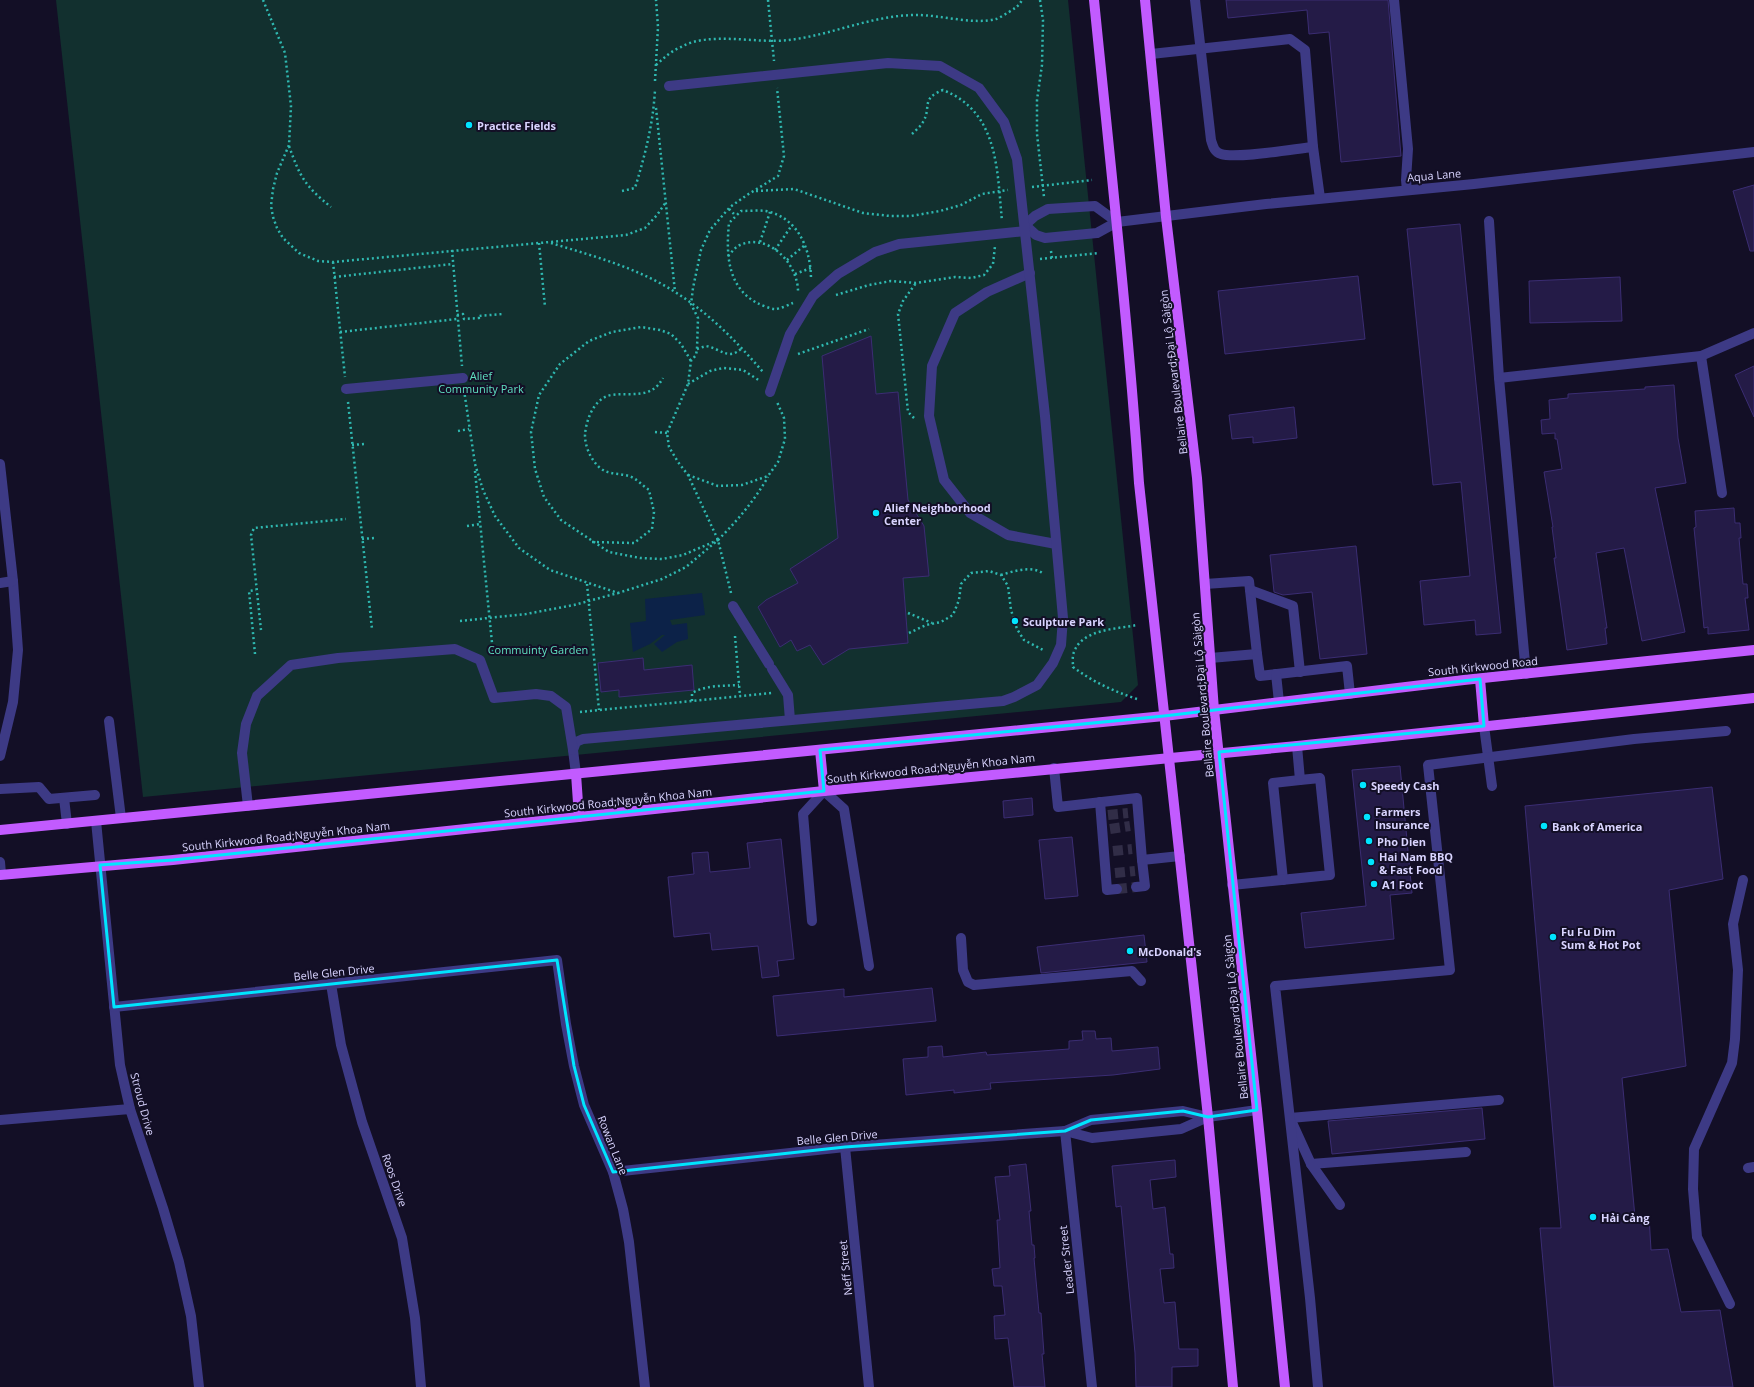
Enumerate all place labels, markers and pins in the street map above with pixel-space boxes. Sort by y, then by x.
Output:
place label: Practice Fields [477,118,557,133]
marker: Practice Fields [464,120,474,130]
place label: Alief Neighborhood Center [884,500,991,528]
marker: Alief Neighborhood Center [871,508,881,518]
place label: Sculpture Park [1023,614,1104,629]
marker: Sculpture Park [1010,616,1020,626]
place label: Speedy Cash [1371,778,1439,793]
marker: Speedy Cash [1358,780,1368,790]
place label: Farmers Insurance [1375,804,1430,832]
marker: Farmers Insurance [1362,812,1372,822]
place label: Bank of America [1552,819,1642,834]
marker: Bank of America [1539,821,1549,831]
place label: Pho Dien [1377,834,1426,849]
marker: Pho Dien [1364,836,1374,846]
place label: Hai Nam BBQ & Fast Food [1379,849,1453,877]
marker: Hai Nam BBQ & Fast Food [1366,857,1376,867]
place label: A1 Foot [1382,877,1423,892]
marker: A1 Foot [1369,879,1379,889]
place label: Fu Fu Dim Sum & Hot Pot [1561,924,1641,952]
marker: Fu Fu Dim Sum & Hot Pot [1548,932,1558,942]
place label: McDonald's [1138,944,1202,959]
marker: McDonald's [1125,946,1135,956]
place label: Hải Cảng [1601,1210,1650,1225]
marker: Hải Cảng [1588,1212,1598,1222]

